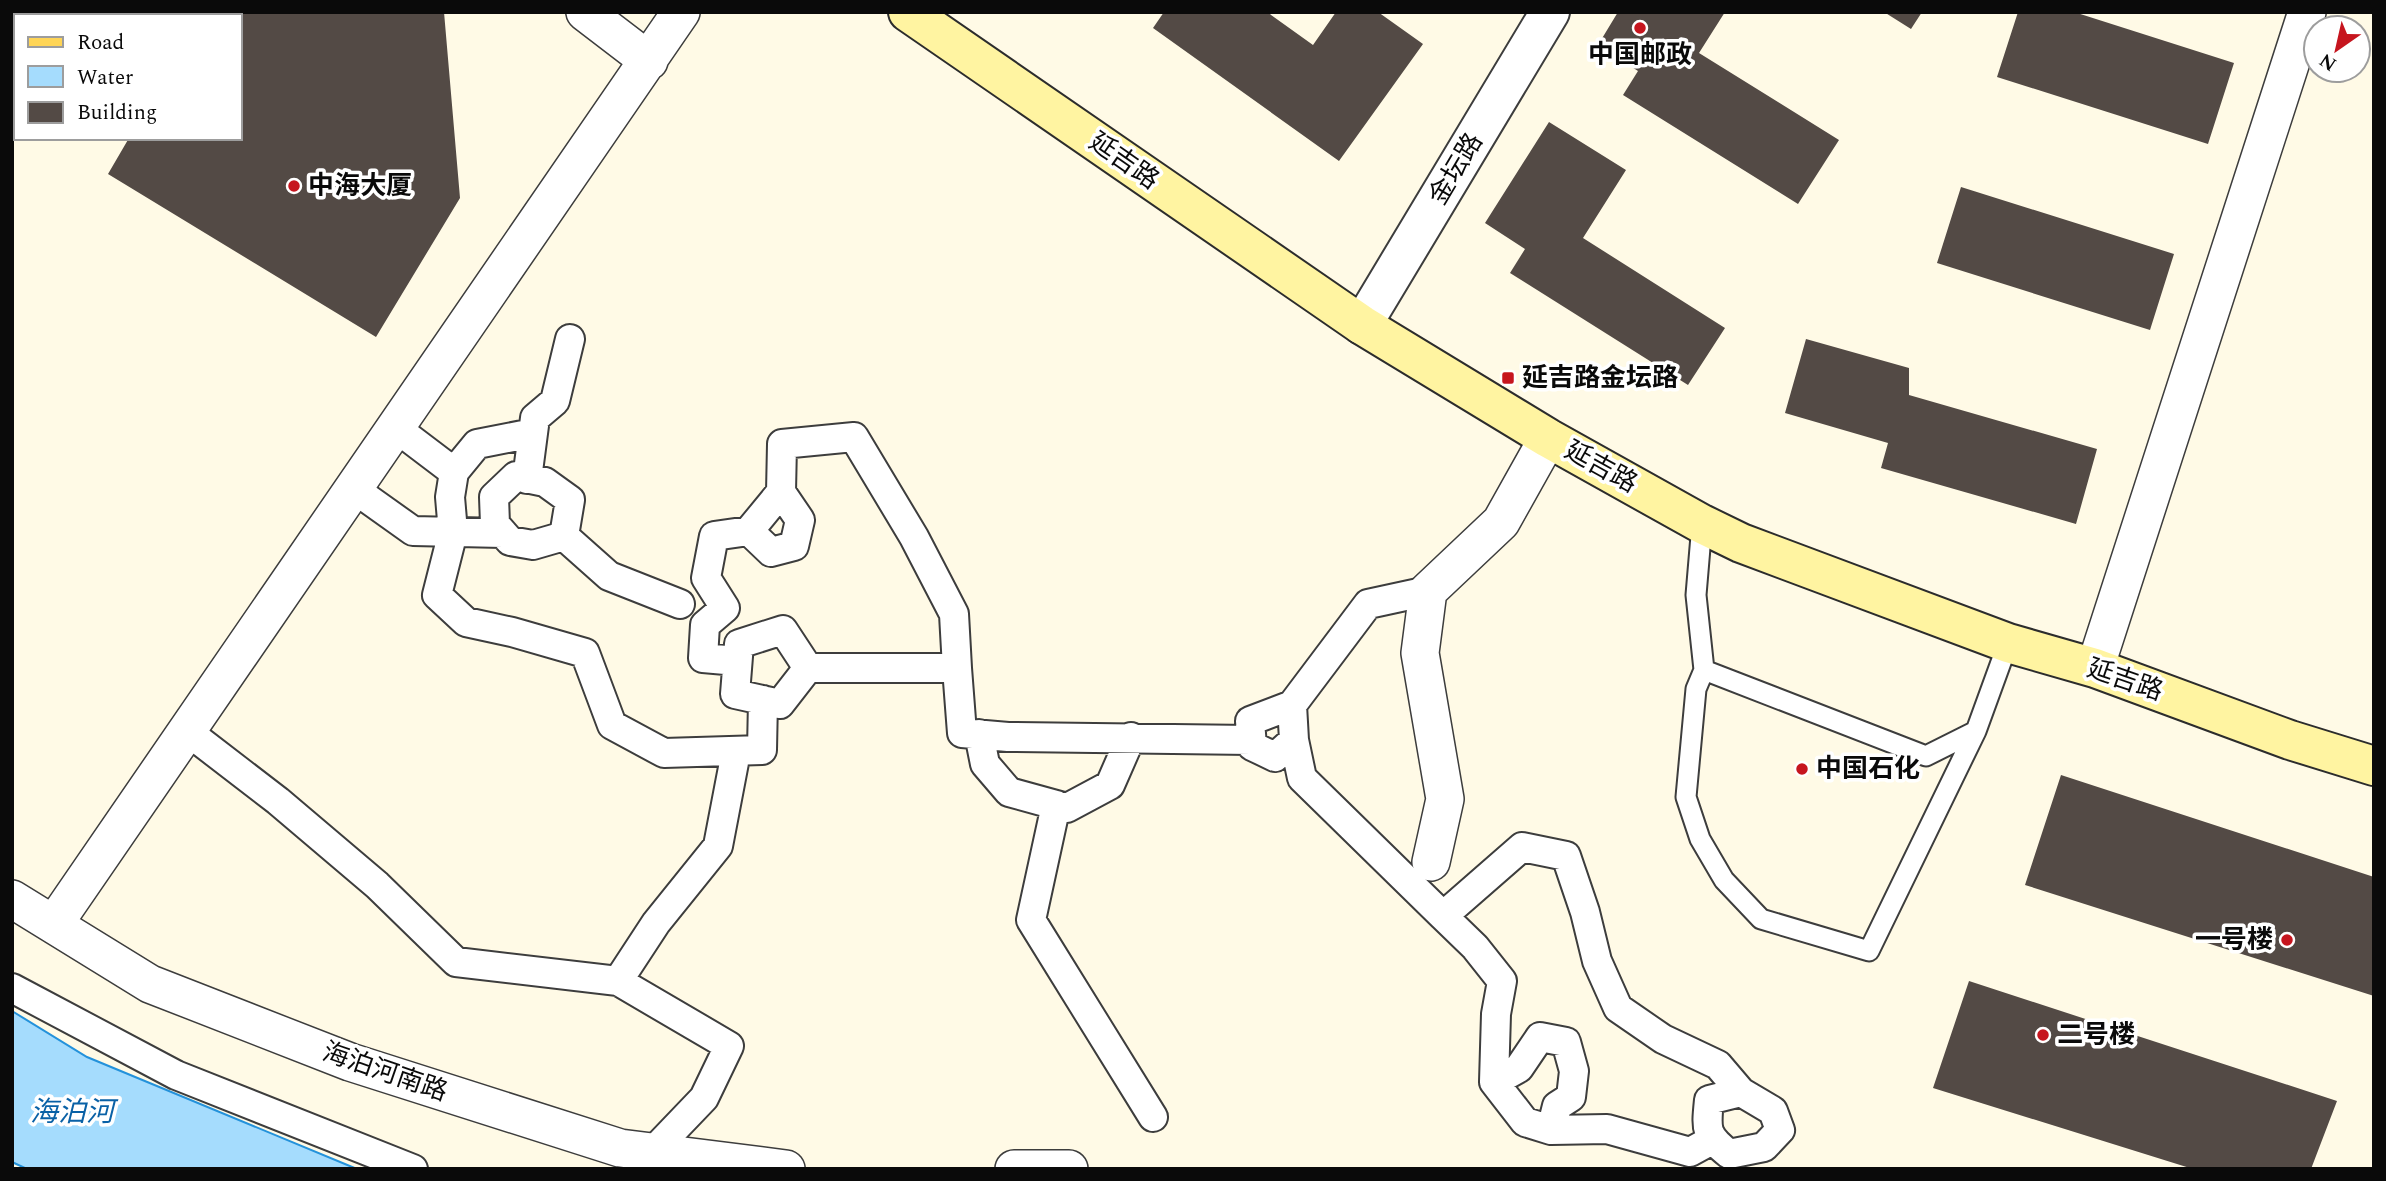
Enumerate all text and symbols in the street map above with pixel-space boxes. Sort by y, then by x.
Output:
legend [14,14,242,140]
north arrow [2302,14,2372,84]
marker: 中国邮政 [1632,20,1648,36]
text: Road [77,27,124,59]
place label: 中国邮政 [1588,35,1692,75]
text: N [2314,45,2343,78]
text: Water [77,62,133,94]
text: Building [77,97,157,129]
street label: 延吉路 [1081,122,1167,200]
street label: 金坛路 [1419,125,1493,213]
place label: 中海大厦 [308,166,412,206]
marker: 中海大厦 [286,178,302,194]
place label: 延吉路金坛路 [1522,358,1678,398]
marker: 延吉路金坛路 [1500,370,1516,386]
street label: 延吉路 [1557,431,1645,503]
street label: 延吉路 [2082,648,2168,712]
place label: 中国石化 [1816,749,1920,789]
marker: 中国石化 [1794,761,1810,777]
place label: 一号楼 [2195,920,2273,960]
marker: 一号楼 [2279,932,2295,948]
place label: 二号楼 [2057,1015,2135,1055]
marker: 二号楼 [2035,1027,2051,1043]
street label: 海泊河南路 [317,1032,453,1112]
water label: 海泊河 [30,1091,119,1134]

